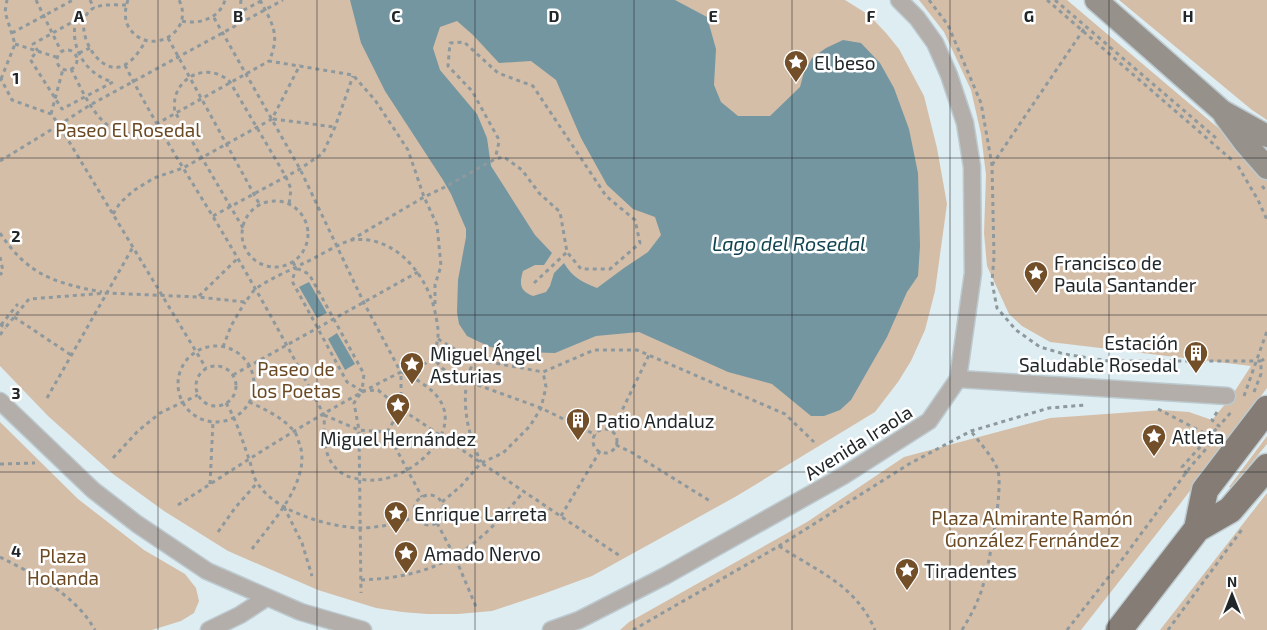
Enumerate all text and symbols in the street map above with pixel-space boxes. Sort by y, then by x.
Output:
text: A [74,6,85,25]
text: B [233,6,243,25]
text: C [391,6,401,25]
text: D [549,6,560,25]
text: E [708,6,718,25]
text: F [867,6,876,25]
text: G [1024,6,1034,25]
text: H [1182,6,1194,25]
place icon: El beso [783,49,809,83]
place label: El beso [814,51,876,74]
text: 1 [13,68,19,87]
park label: Paseo El Rosedal [55,118,201,141]
text: 2 [11,226,21,245]
water label: Lago del Rosedal [712,231,866,255]
place label: Francisco de Paula Santander [1054,251,1197,296]
place icon: Francisco de Paula Santander [1023,260,1049,294]
place label: Estación Saludable Rosedal [1019,331,1178,376]
building icon: Estación Saludable Rosedal [1183,340,1209,374]
place label: Miguel Ángel Asturias [430,342,542,387]
place icon: Miguel Ángel Asturias [399,351,425,385]
park label: Paseo de los Poetas [251,357,341,402]
text: 3 [11,383,21,402]
place icon: Miguel Hernández [385,392,411,426]
street label: Avenida Iraola [800,400,916,484]
building icon: Patio Andaluz [565,407,591,441]
place label: Patio Andaluz [596,409,714,432]
place icon: Atleta [1141,423,1167,457]
place label: Atleta [1172,425,1224,448]
place label: Miguel Hernández [320,427,476,450]
place icon: Enrique Larreta [383,500,409,534]
place label: Enrique Larreta [414,502,547,525]
park label: Plaza Almirante Ramón González Fernández [931,506,1133,551]
place icon: Amado Nervo [393,540,419,574]
text: 4 [11,541,21,560]
place label: Amado Nervo [424,542,541,565]
park label: Plaza Holanda [27,544,99,589]
place icon: Tiradentes [894,557,920,591]
place label: Tiradentes [924,559,1017,582]
north arrow [1207,570,1257,620]
text: N [1227,573,1237,590]

